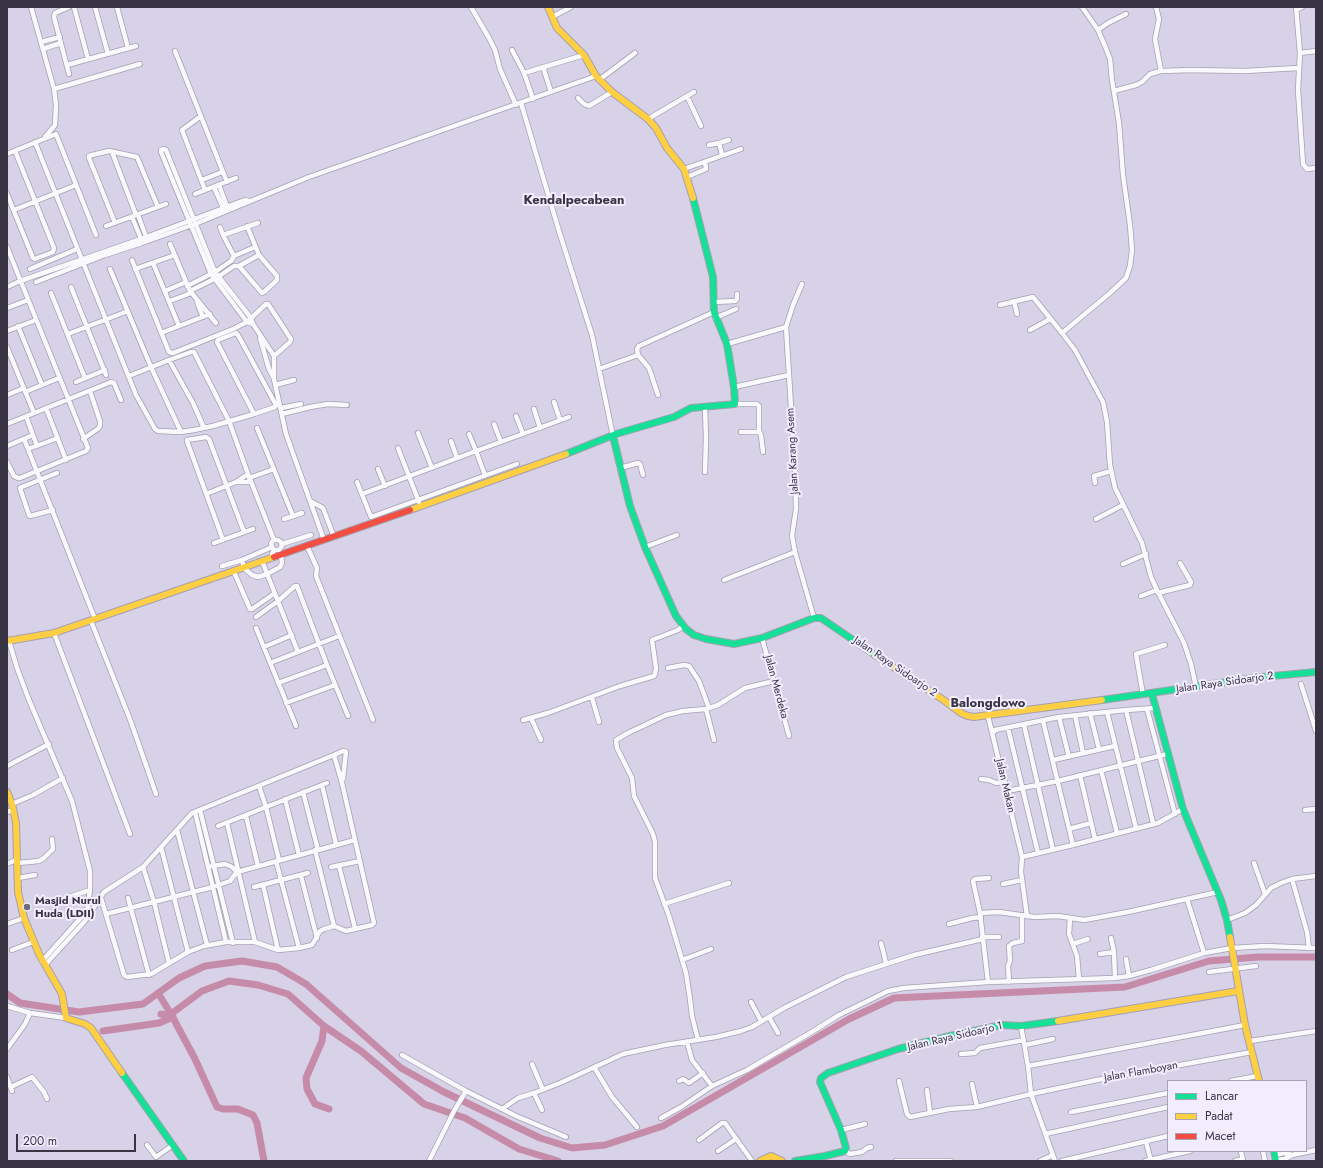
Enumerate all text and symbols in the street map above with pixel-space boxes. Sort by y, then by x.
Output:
district label: Kendalpecabean [523,193,625,209]
street label: Jalan Karang Asem [784,407,802,495]
street label: Jalan Raya Sidoarjo 2 [851,634,939,700]
street label: Jalan Merdeka [761,654,791,720]
street label: Jalan Raya Sidoarjo 2 [1175,670,1275,696]
district label: Balongdowo [950,696,1026,712]
street label: Jalan Makan [992,758,1018,814]
place label: Masjid Nurul Huda (LDII) [35,894,101,920]
marker: Masjid Nurul Huda (LDII) [22,902,32,912]
street label: Jalan Raya Sidoarjo 1 [906,1020,1004,1054]
street label: Jalan Flamboyan [1103,1059,1179,1085]
legend [1167,1080,1307,1152]
text: Lancar [1205,1087,1238,1105]
text: Padat [1205,1107,1232,1125]
scale bar [18,1126,138,1152]
text: Macet [1205,1127,1235,1145]
text: 200 m [23,1132,57,1150]

